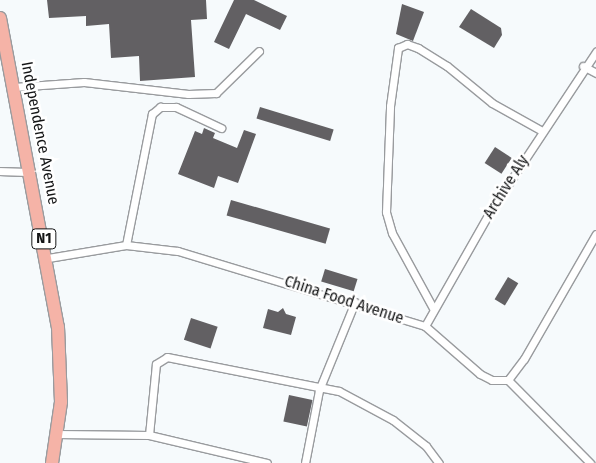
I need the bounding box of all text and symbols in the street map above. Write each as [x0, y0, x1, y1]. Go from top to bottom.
street label: Independence Avenue [17, 60, 63, 206]
street label: Archive Aly [479, 152, 533, 222]
road number: N1 [30, 226, 58, 252]
street label: China Food Avenue [282, 272, 406, 328]

